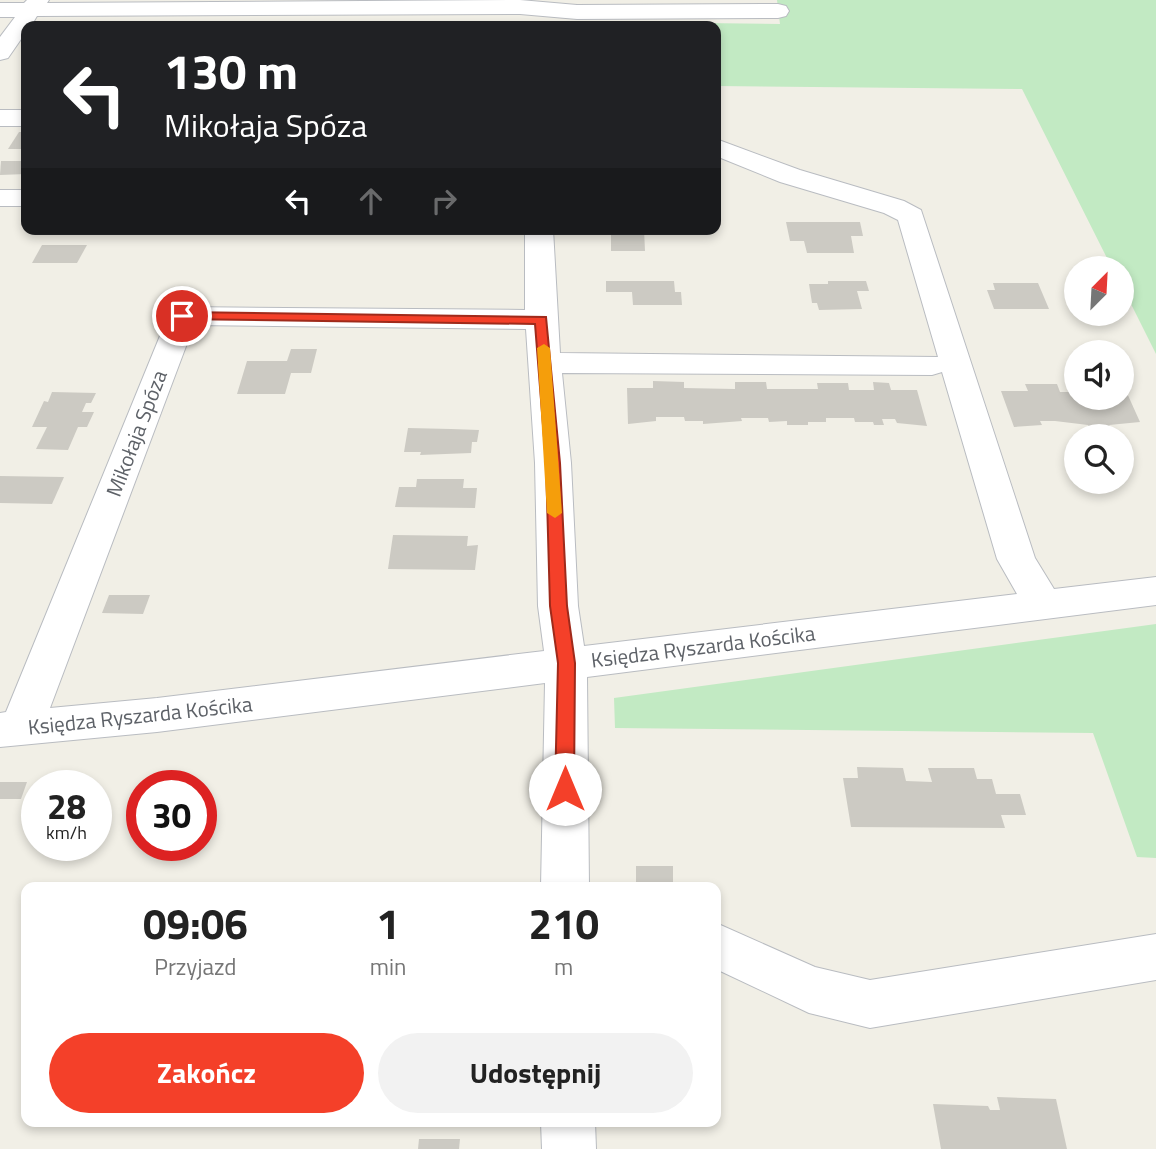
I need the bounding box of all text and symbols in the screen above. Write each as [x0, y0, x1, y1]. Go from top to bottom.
text: 130 m [164, 33, 298, 108]
icon: left [49, 49, 140, 140]
text: Mikołaja Spóza [164, 101, 367, 149]
icon: left [279, 182, 317, 220]
icon: ahead [352, 182, 390, 220]
icon: right [425, 182, 463, 220]
north arrow [1064, 256, 1134, 326]
map controls [1064, 256, 1134, 494]
pin [152, 286, 212, 346]
icon: arrive [163, 297, 201, 335]
button: sound [1064, 340, 1134, 410]
street label: Mikołaja Spóza [97, 365, 175, 501]
button: search [1064, 424, 1134, 494]
street label: Księdza Ryszarda Kościka [589, 616, 817, 676]
street label: Księdza Ryszarda Kościka [26, 687, 254, 743]
position arrow [528, 752, 602, 826]
speed limit sign: 30 [126, 770, 217, 861]
text: 28 [47, 779, 86, 833]
text: km/h [46, 819, 87, 846]
text: 09:06 [143, 891, 248, 955]
text: 1 [376, 891, 400, 955]
text: 210 [528, 891, 599, 955]
text: Przyjazd [154, 949, 237, 984]
text: min [370, 949, 406, 984]
text: m [554, 949, 573, 984]
button: Zakończ [49, 1033, 364, 1113]
button: Udostępnij [378, 1033, 693, 1113]

